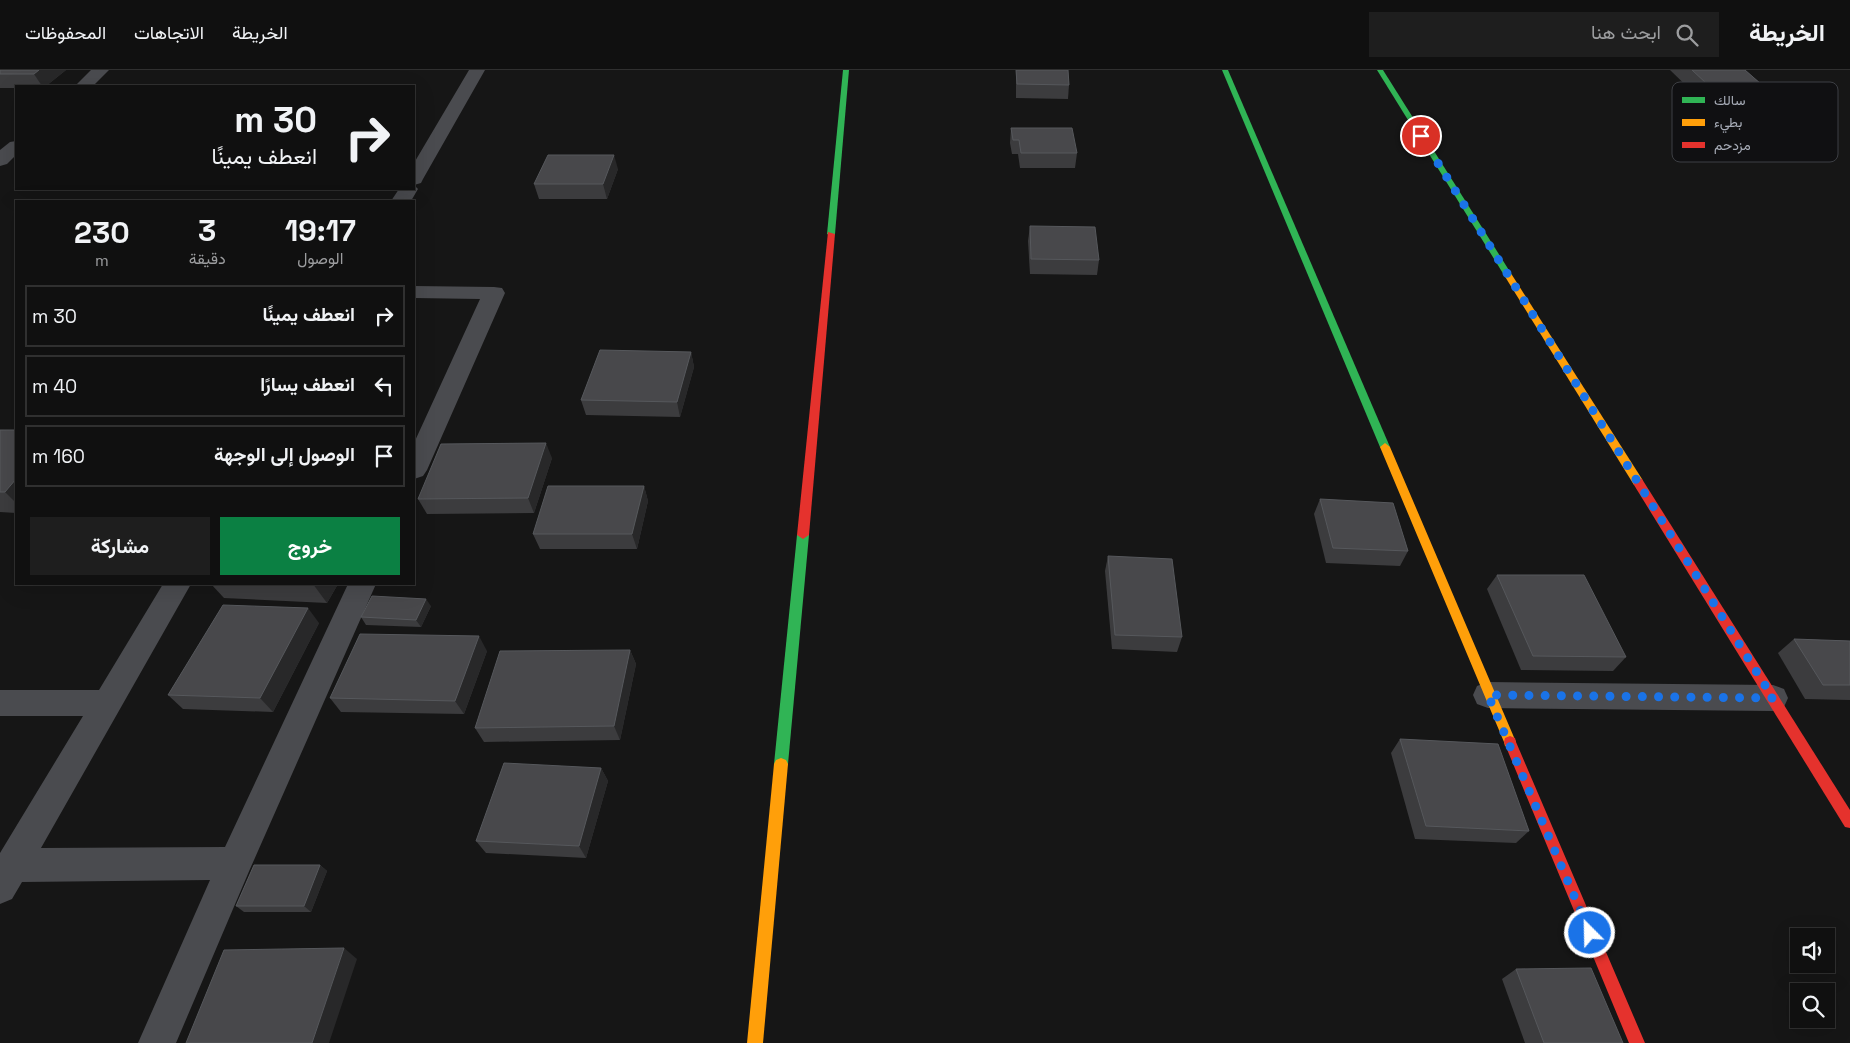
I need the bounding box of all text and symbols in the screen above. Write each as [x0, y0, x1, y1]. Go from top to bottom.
search box [1369, 12, 1719, 57]
text: الخريطة [1749, 17, 1825, 48]
text: ابحث هنا [1591, 20, 1661, 45]
text: المحفوظات [25, 21, 106, 44]
text: الاتجاهات [134, 21, 204, 44]
text: الخريطة [232, 21, 288, 44]
icon: search [1673, 21, 1701, 49]
legend [1672, 82, 1838, 162]
text: سالك [1714, 91, 1745, 109]
text: 30 m [234, 98, 317, 142]
icon: right [335, 105, 400, 170]
text: بطيء [1714, 113, 1742, 134]
pin [1400, 115, 1442, 157]
icon: arrive [1407, 122, 1435, 150]
text: مزدحم [1714, 136, 1751, 154]
text: انعطف يمينًا [211, 142, 317, 170]
text: 3 [198, 211, 216, 250]
text: 19:17 [285, 211, 356, 250]
text: 230 [74, 213, 130, 252]
text: دقيقة [189, 248, 226, 269]
text: الوصول [297, 248, 343, 269]
text: m [95, 250, 109, 271]
text: انعطف يمينًا [263, 302, 355, 327]
icon: right [370, 302, 398, 330]
text: 30 m [32, 304, 77, 329]
text: انعطف يسارًا [260, 372, 355, 397]
icon: left [370, 372, 398, 400]
text: 40 m [32, 374, 77, 399]
text: الوصول إلى الوجهة [214, 442, 355, 467]
icon: arrive [370, 442, 398, 470]
text: 160 m [32, 444, 85, 469]
button: مشاركة [30, 517, 210, 575]
button: خروج [220, 517, 400, 575]
position arrow [1563, 906, 1615, 958]
map controls [1790, 928, 1835, 1028]
button: sound [1790, 928, 1835, 973]
button: search [1790, 983, 1835, 1028]

